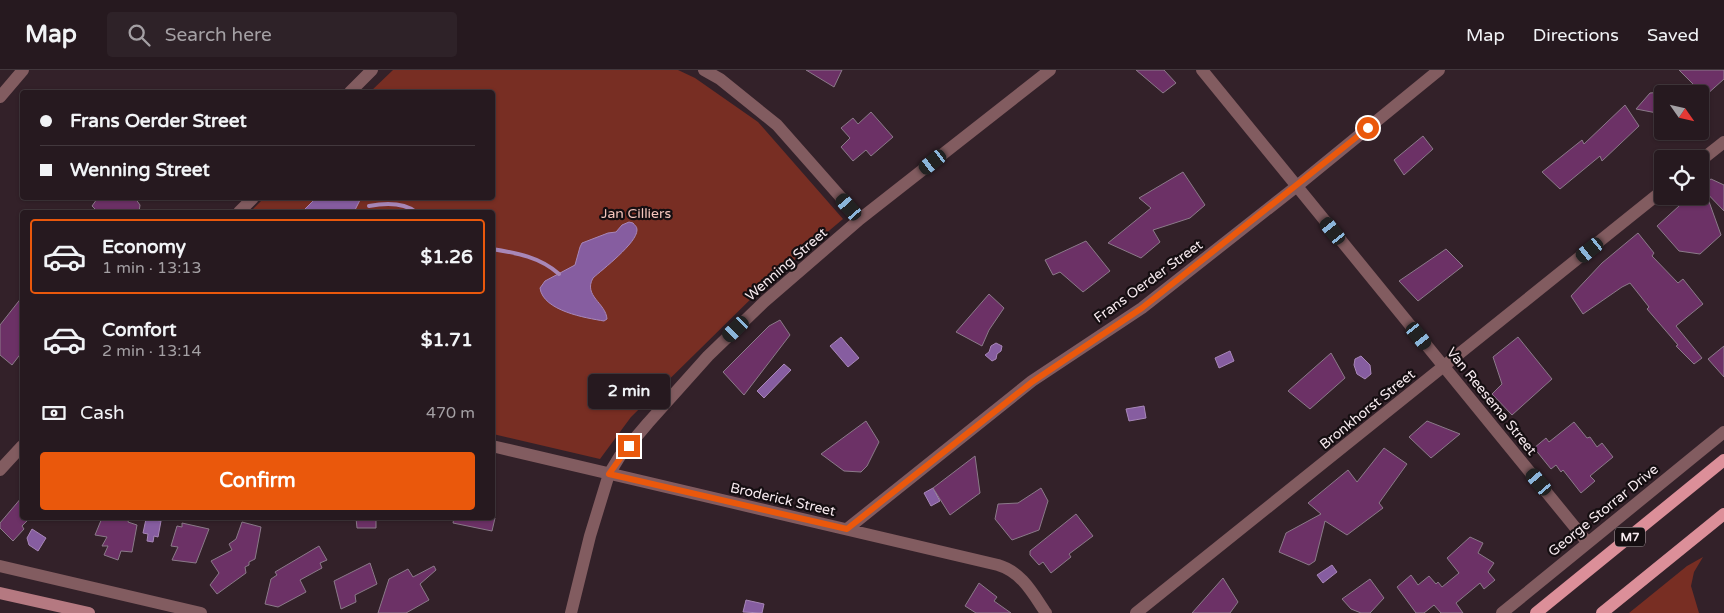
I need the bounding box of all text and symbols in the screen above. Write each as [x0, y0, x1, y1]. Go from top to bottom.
search box [107, 12, 457, 57]
text: Map [25, 20, 77, 49]
icon: search [125, 21, 153, 49]
text: Search here [165, 24, 272, 46]
text: Map [1466, 24, 1505, 46]
text: Directions [1533, 24, 1619, 46]
text: Saved [1647, 24, 1699, 46]
north arrow [1654, 85, 1709, 140]
map controls [1654, 85, 1709, 205]
text: Frans Oerder Street [70, 110, 247, 132]
route start [1357, 117, 1379, 139]
car [916, 147, 949, 177]
button: locate [1654, 150, 1709, 205]
text: Wenning Street [70, 159, 210, 181]
car [833, 191, 864, 223]
park label: Jan Cilliers [601, 205, 671, 222]
car [1317, 215, 1348, 247]
street label: Wenning Street [742, 224, 831, 305]
icon: car [42, 234, 87, 279]
car [1573, 235, 1606, 265]
text: Economy [102, 236, 186, 258]
street label: Frans Oerder Street [1091, 236, 1206, 327]
text: $1.26 [421, 246, 473, 268]
text: 1 min · 13:13 [102, 258, 201, 278]
car [719, 313, 752, 345]
icon: car [42, 317, 87, 362]
text: Comfort [102, 319, 176, 341]
car [1403, 320, 1434, 352]
text: $1.71 [421, 329, 473, 351]
text: 2 min · 13:14 [102, 341, 201, 361]
street label: Van Reesema Street [1443, 344, 1541, 459]
street label: Bronkhorst Street [1316, 365, 1419, 453]
callout: 2 min [588, 374, 670, 408]
text: 2 min [608, 381, 650, 401]
icon: cash [40, 399, 68, 427]
text: Cash [80, 402, 125, 424]
text: 470 m [426, 403, 475, 423]
route end [618, 435, 640, 457]
button: Confirm [40, 452, 475, 510]
street label: George Storrar Drive [1545, 461, 1662, 560]
car [1523, 466, 1554, 498]
street label: Broderick Street [729, 479, 838, 520]
road number: M7 [1615, 528, 1645, 547]

